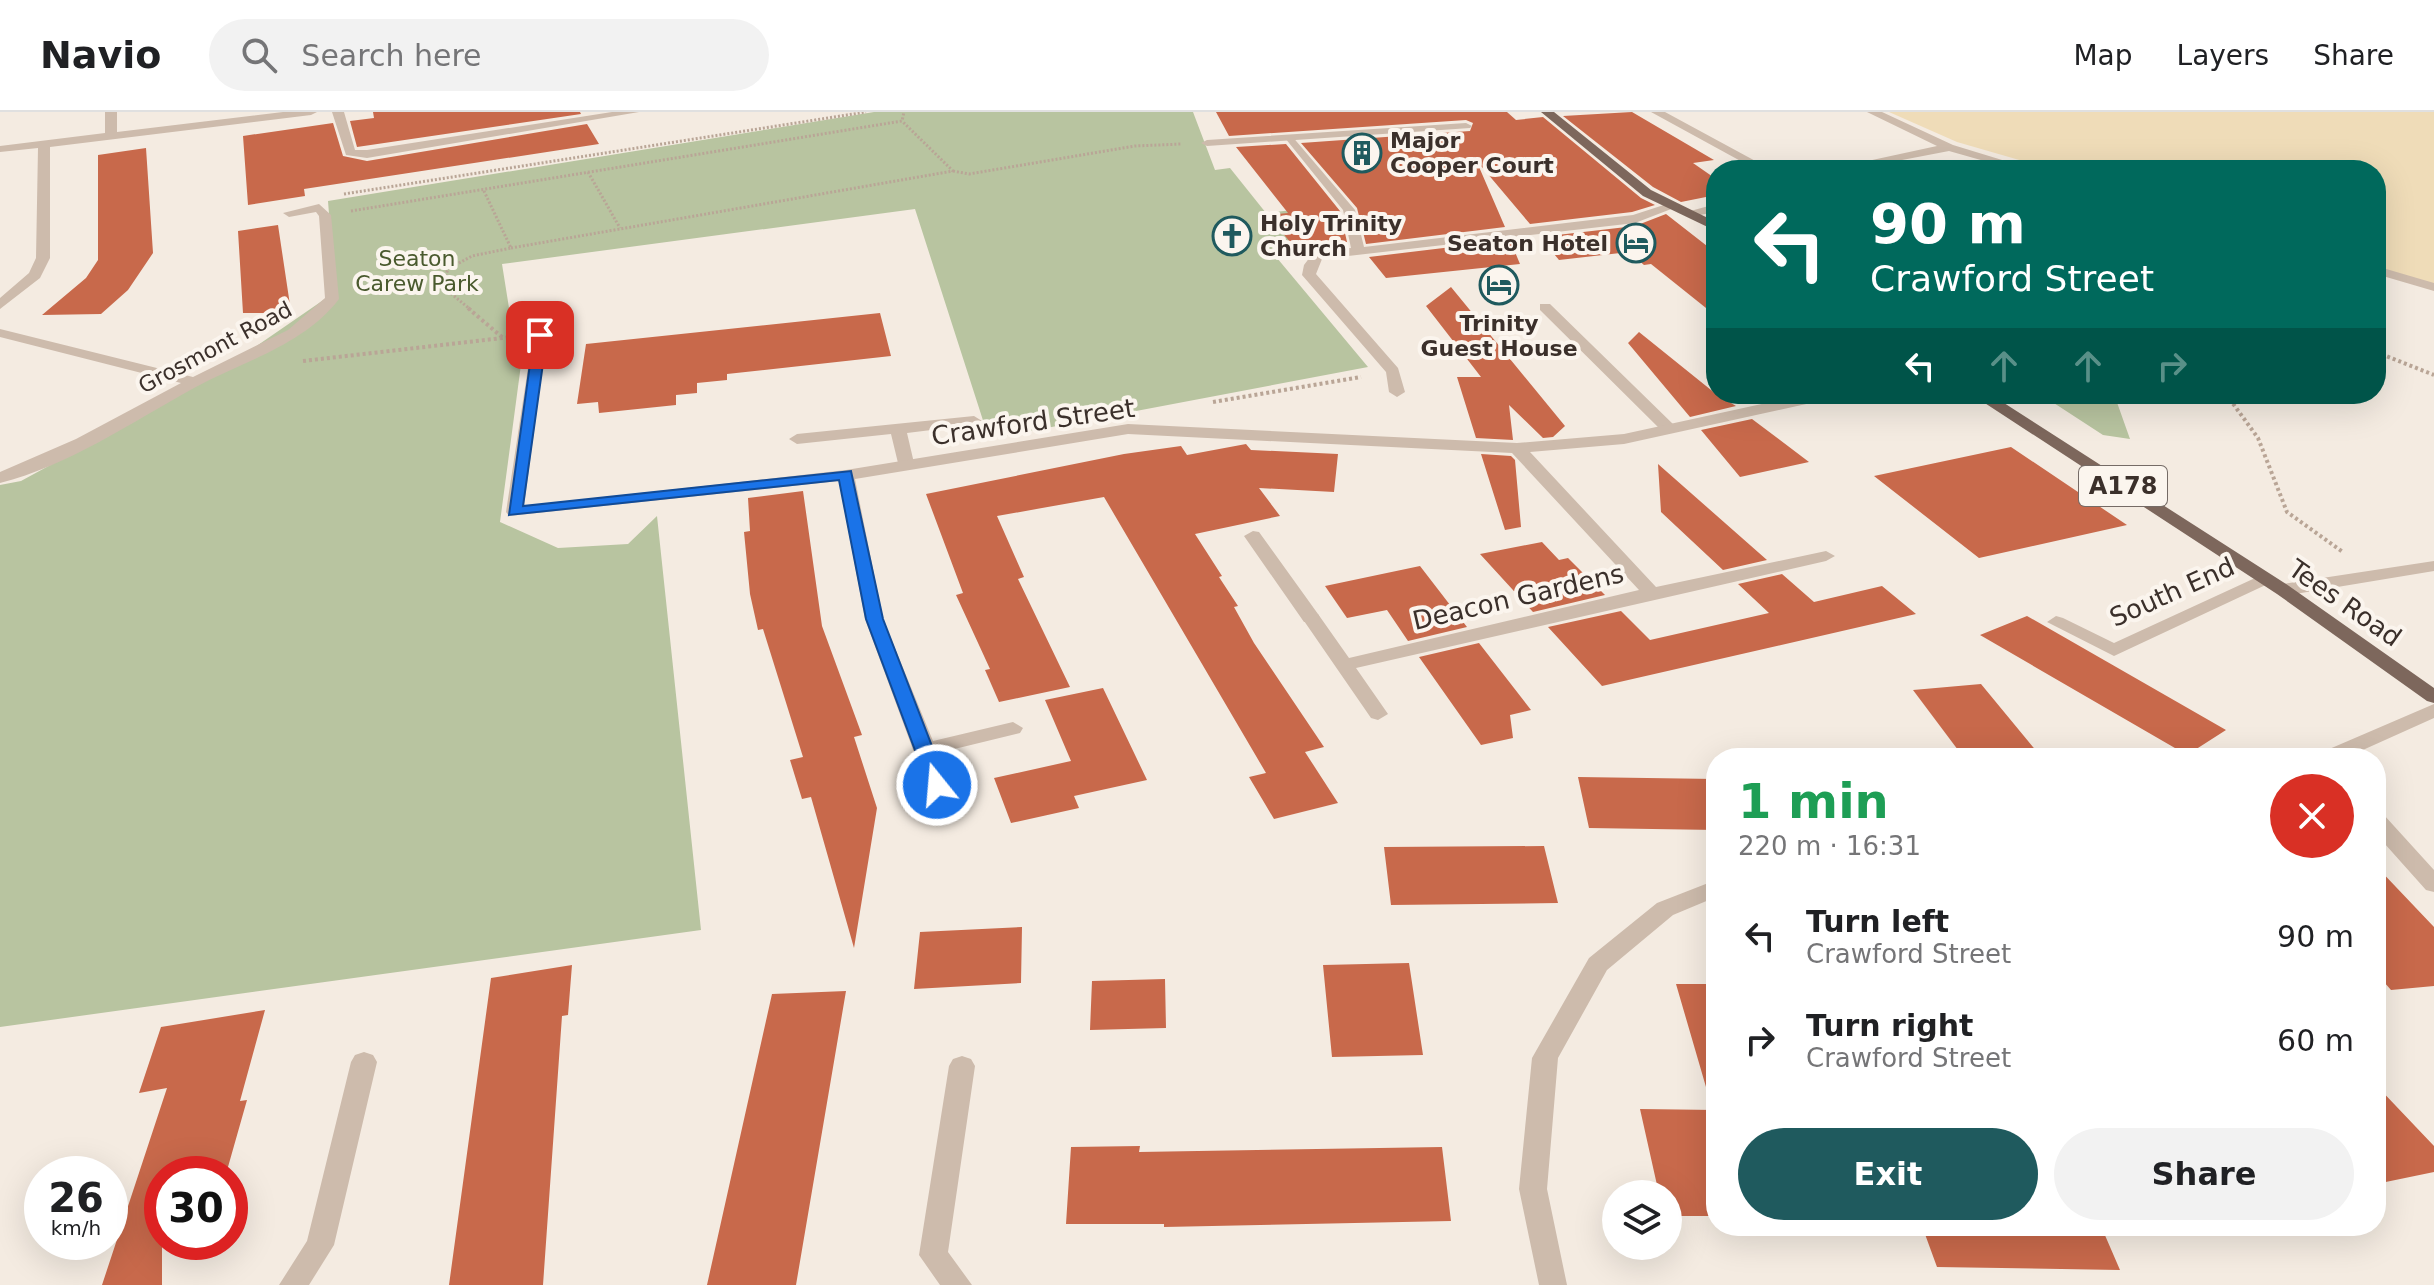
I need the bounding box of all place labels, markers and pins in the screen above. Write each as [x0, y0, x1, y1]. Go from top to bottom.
place label: Major Cooper Court [1390, 128, 1554, 178]
building icon: Major Cooper Court [1341, 132, 1383, 174]
place label: Holy Trinity Church [1260, 211, 1402, 261]
church icon: Holy Trinity Church [1211, 215, 1253, 257]
hotel icon: Seaton Hotel [1615, 222, 1657, 264]
place label: Seaton Hotel [1447, 231, 1608, 256]
hotel icon: Trinity Guest House [1478, 264, 1520, 306]
pin [506, 301, 574, 369]
place label: Trinity Guest House [1420, 311, 1578, 361]

